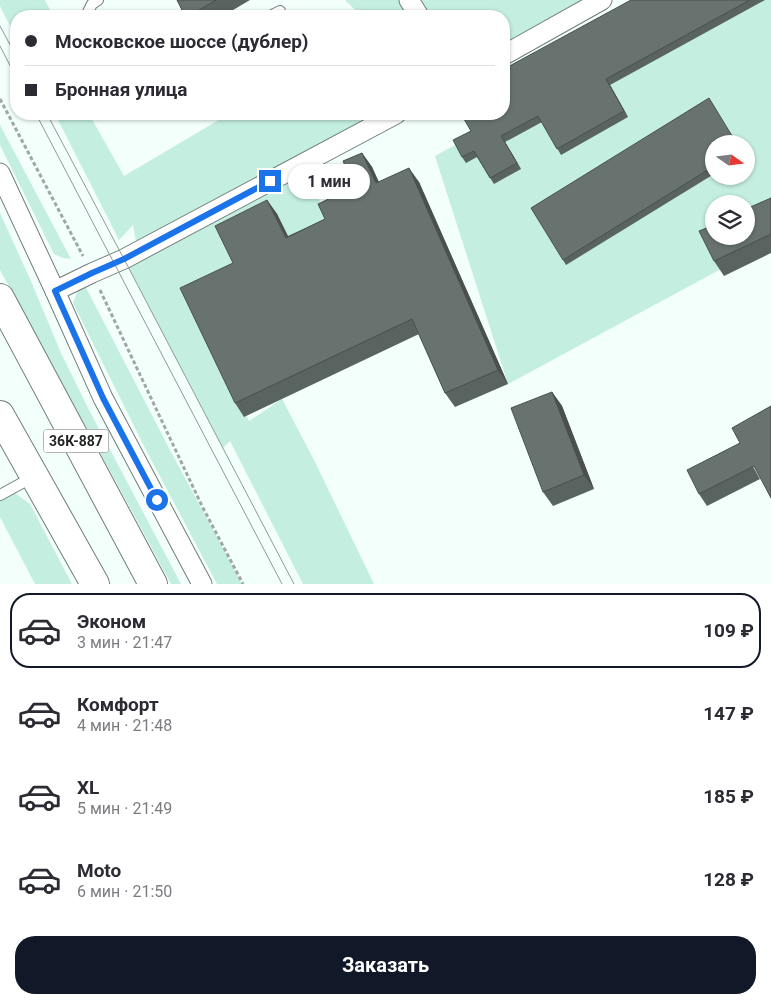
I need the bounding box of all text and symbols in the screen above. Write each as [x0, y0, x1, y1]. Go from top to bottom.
text: Московское шоссе (дублер) [55, 30, 309, 53]
text: Бронная улица [55, 78, 188, 101]
north arrow [705, 135, 755, 185]
map controls [705, 135, 755, 245]
callout: 1 мин [288, 164, 370, 198]
route end [259, 170, 281, 192]
text: 1 мин [307, 172, 351, 191]
button: layers [705, 195, 755, 245]
road number: 36К-887 [44, 430, 108, 452]
route start [146, 489, 168, 511]
icon: car [17, 608, 62, 653]
text: Эконом [77, 610, 146, 633]
text: 109 ₽ [703, 619, 754, 642]
text: 3 мин · 21:47 [77, 633, 172, 652]
icon: car [17, 691, 62, 736]
text: Комфорт [77, 693, 159, 716]
text: 147 ₽ [703, 702, 754, 725]
text: 4 мин · 21:48 [77, 716, 172, 735]
icon: car [17, 774, 62, 819]
text: XL [77, 776, 99, 799]
text: 185 ₽ [703, 785, 754, 808]
text: 5 мин · 21:49 [77, 799, 172, 818]
icon: car [17, 857, 62, 902]
text: Moto [77, 859, 121, 882]
text: 128 ₽ [703, 868, 754, 891]
text: 6 мин · 21:50 [77, 882, 172, 901]
button: Заказать [15, 936, 756, 994]

